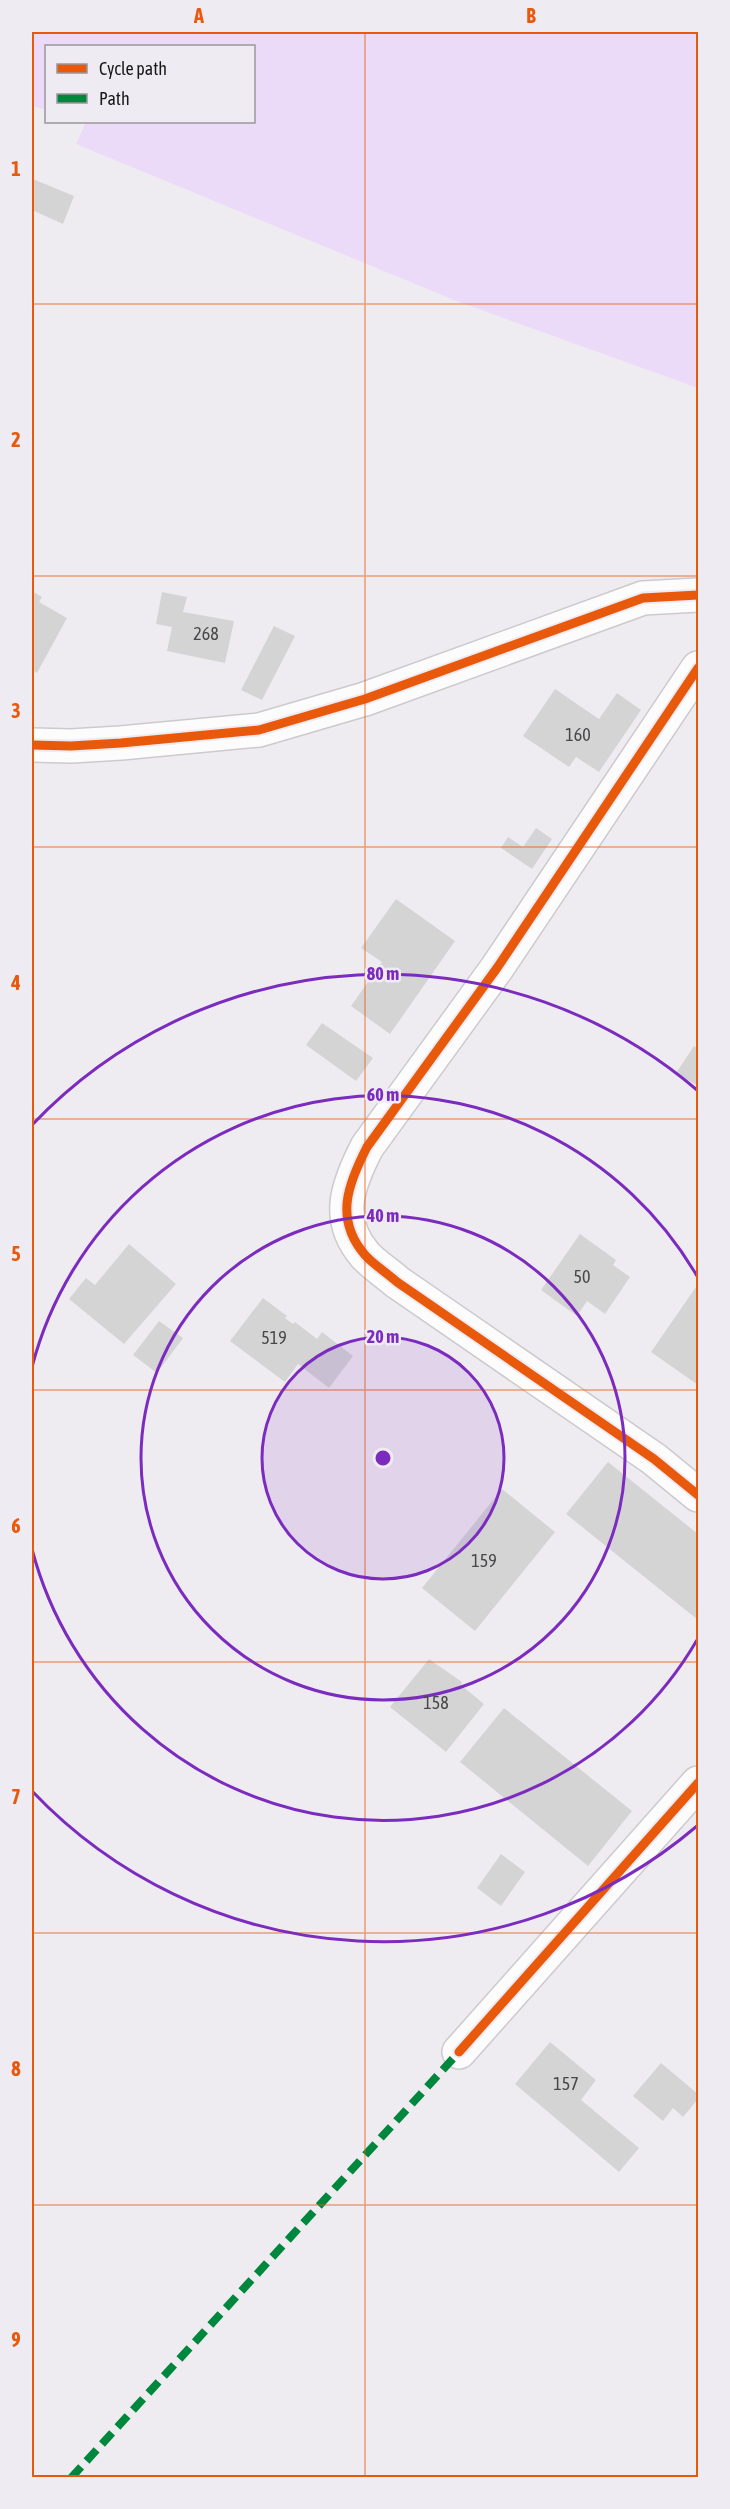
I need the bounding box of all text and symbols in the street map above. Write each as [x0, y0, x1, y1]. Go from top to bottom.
text: A [193, 4, 204, 27]
text: B [526, 4, 536, 27]
legend [45, 45, 255, 123]
text: Cycle path [99, 58, 167, 79]
text: Path [99, 88, 130, 109]
text: 1 [11, 157, 21, 180]
text: 2 [11, 428, 21, 451]
house number: 268 [193, 623, 219, 644]
text: 3 [11, 699, 21, 722]
house number: 160 [565, 724, 591, 745]
text: 80 m [367, 963, 399, 984]
text: 4 [10, 971, 21, 994]
text: 60 m [367, 1084, 399, 1105]
text: 40 m [366, 1205, 399, 1226]
text: 5 [11, 1242, 21, 1265]
house number: 50 [574, 1266, 590, 1287]
text: 20 m [367, 1326, 399, 1347]
house number: 519 [261, 1327, 287, 1348]
centre of rings [373, 1448, 393, 1468]
text: 6 [11, 1514, 21, 1537]
house number: 159 [471, 1550, 497, 1571]
house number: 158 [423, 1692, 449, 1713]
text: 7 [11, 1785, 21, 1808]
text: 8 [11, 2057, 21, 2080]
house number: 157 [553, 2073, 579, 2094]
text: 9 [11, 2328, 21, 2351]

